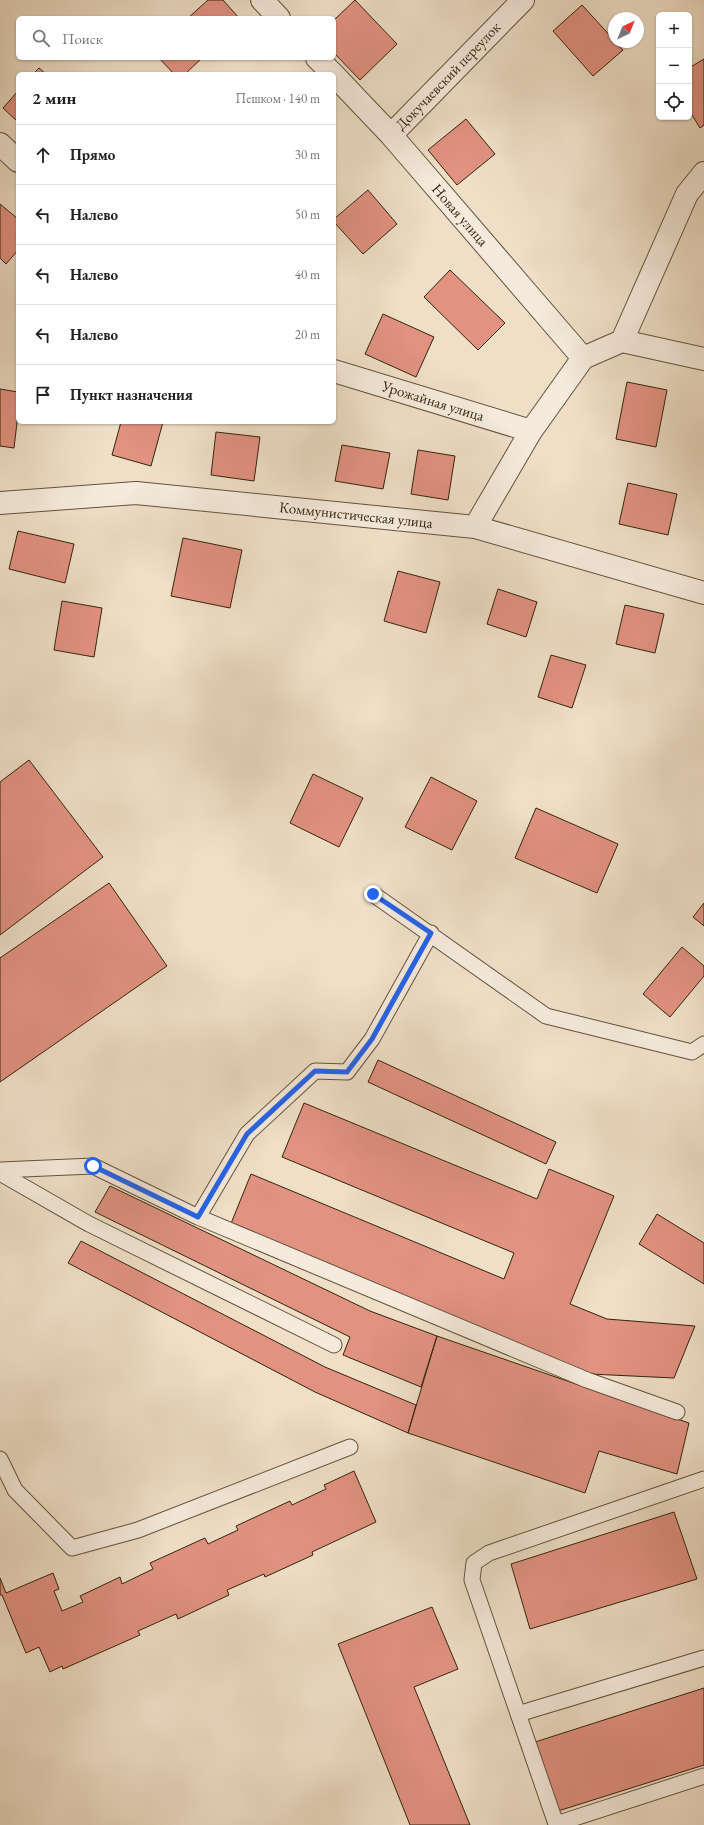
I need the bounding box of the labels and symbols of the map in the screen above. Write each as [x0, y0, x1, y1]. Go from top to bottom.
north arrow [608, 12, 644, 48]
street label: Докучаевский переулок [391, 17, 504, 134]
street label: Новая улица [428, 180, 493, 250]
street label: Урожайная улица [379, 376, 487, 425]
street label: Коммунистическая улица [278, 497, 434, 532]
route end [364, 885, 382, 903]
route start [84, 1157, 102, 1175]

